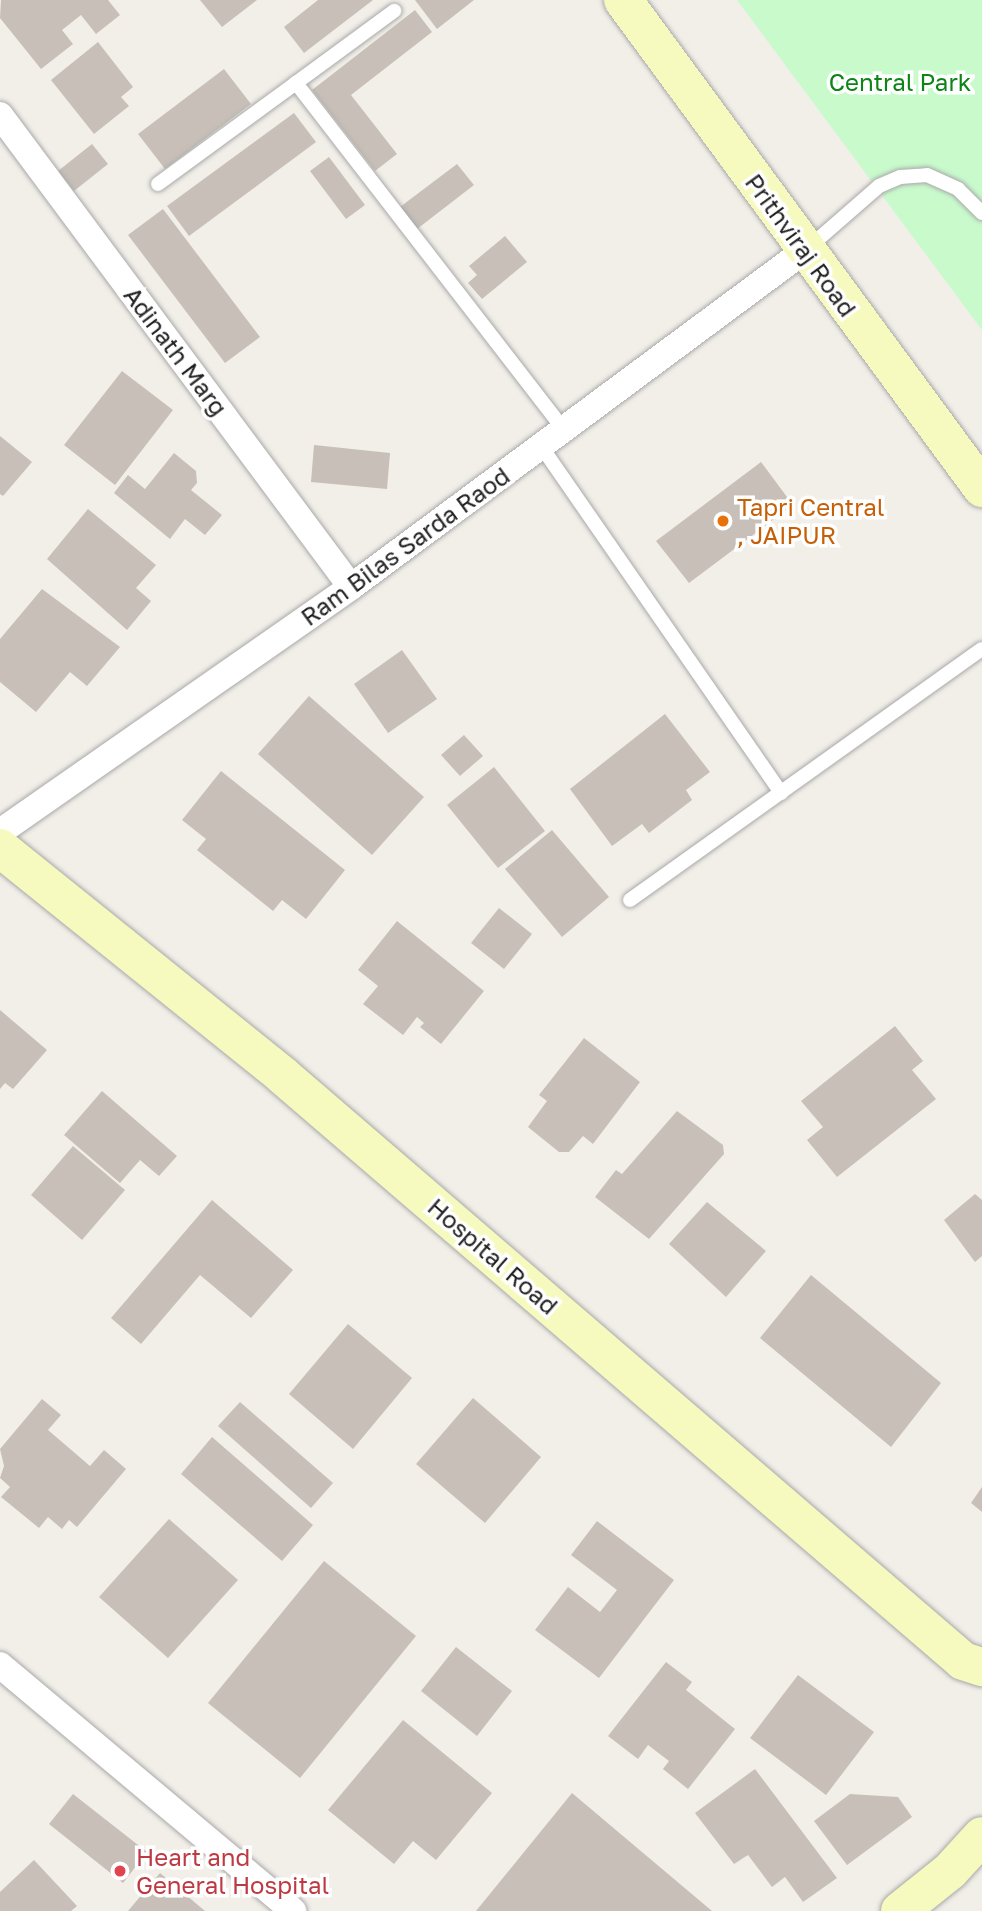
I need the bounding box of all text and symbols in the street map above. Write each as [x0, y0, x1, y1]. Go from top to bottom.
park label: Central Park [829, 68, 971, 96]
street label: Prithviraj Road [740, 168, 862, 322]
street label: Adinath Marg [118, 281, 234, 421]
street label: Ram Bilas Sarda Raod [295, 461, 515, 631]
place label: Tapri Central , JAIPUR [737, 493, 885, 549]
marker: Tapri Central , JAIPUR [715, 513, 731, 529]
street label: Hospital Road [422, 1192, 564, 1320]
place label: Heart and General Hospital [136, 1843, 329, 1899]
marker: Heart and General Hospital [110, 1861, 130, 1881]

